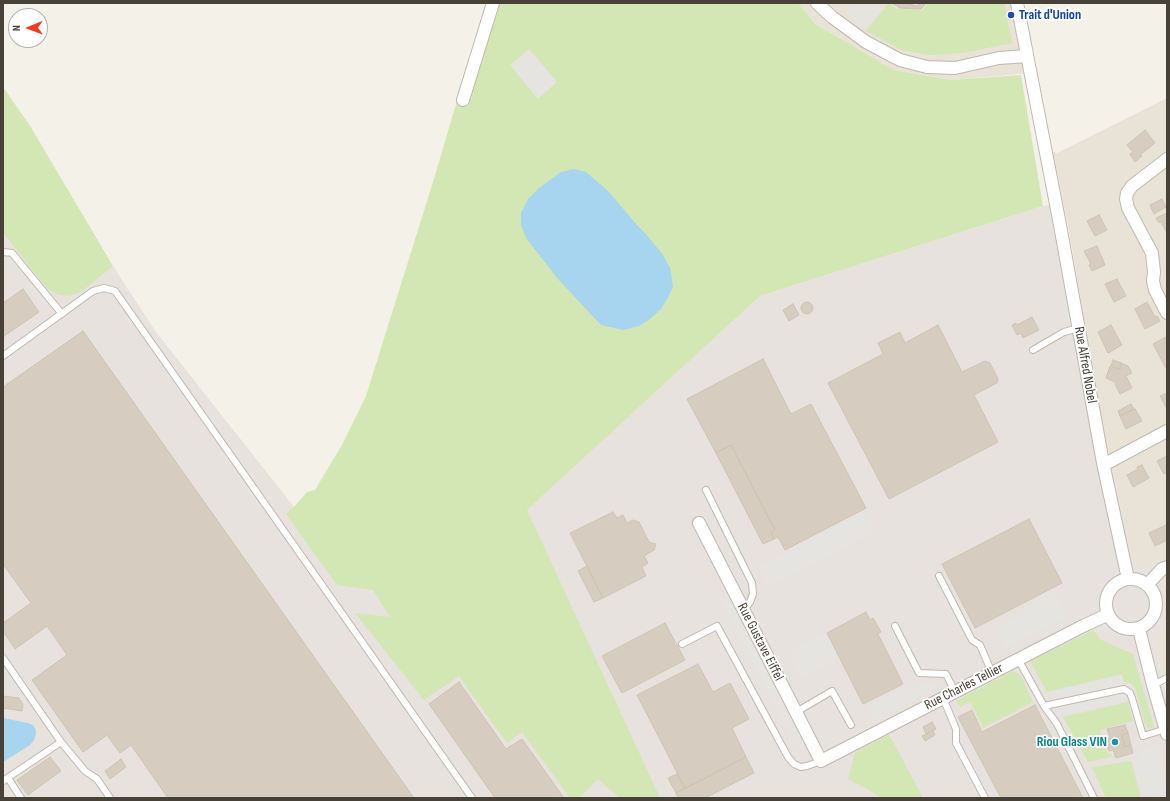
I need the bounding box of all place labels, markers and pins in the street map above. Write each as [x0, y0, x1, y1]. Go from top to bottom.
place label: Trait d'Union [1019, 7, 1081, 23]
marker: Trait d'Union [1006, 10, 1016, 20]
place label: Riou Glass VIN [1037, 734, 1107, 750]
marker: Riou Glass VIN [1110, 737, 1120, 747]

